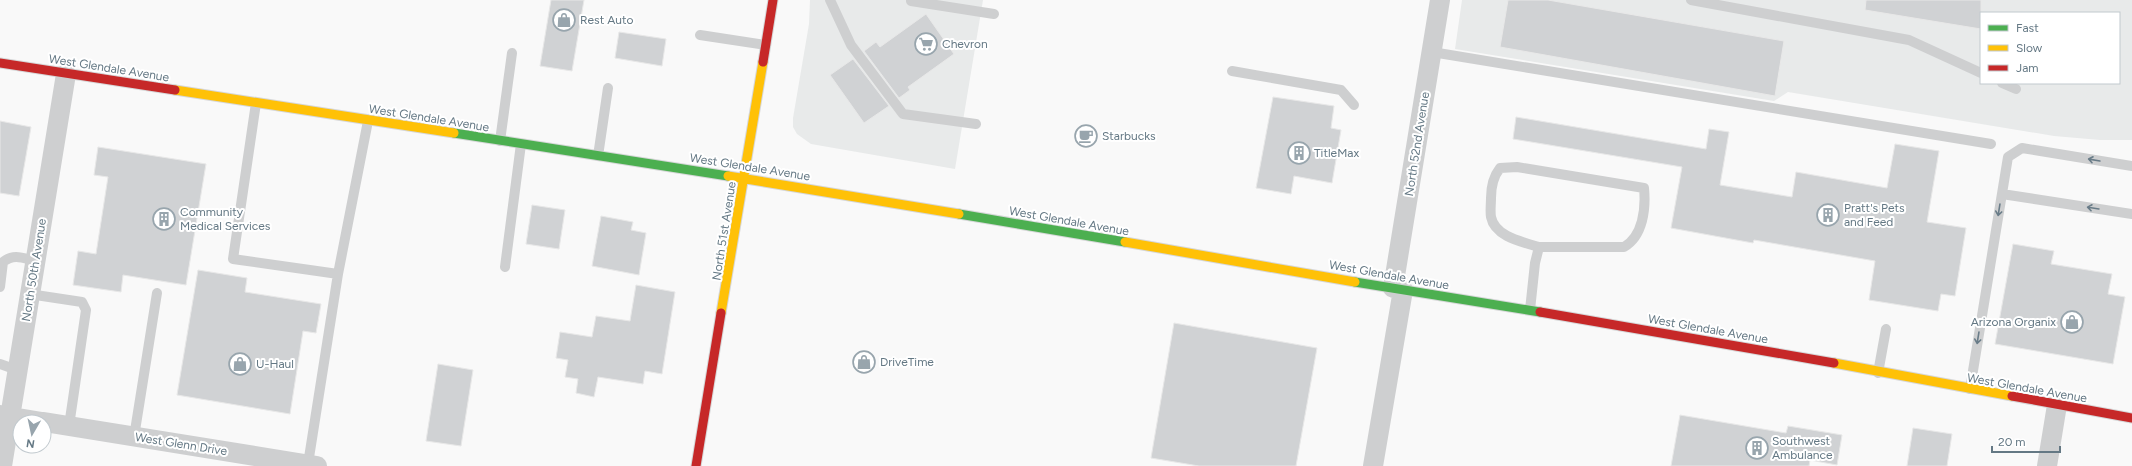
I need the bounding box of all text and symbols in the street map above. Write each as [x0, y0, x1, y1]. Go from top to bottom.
shop icon: Rest Auto [551, 7, 577, 33]
legend [1980, 12, 2120, 84]
place label: Rest Auto [580, 13, 633, 27]
text: Fast [2016, 21, 2039, 35]
supermarket icon: Chevron [913, 31, 939, 57]
place label: Chevron [942, 37, 988, 51]
text: Slow [2016, 41, 2043, 55]
street label: West Glendale Avenue [48, 52, 171, 84]
text: Jam [2016, 61, 2039, 75]
street label: North 52nd Avenue [1402, 90, 1432, 197]
street label: West Glendale Avenue [368, 102, 491, 134]
cafe icon: Starbucks [1073, 123, 1099, 149]
place label: Starbucks [1102, 129, 1156, 143]
building icon: TitleMax [1286, 140, 1312, 166]
place label: TitleMax [1314, 146, 1359, 160]
street label: West Glendale Avenue [689, 151, 812, 183]
one-way arrow [2087, 156, 2100, 164]
street label: North 51st Avenue [709, 180, 739, 281]
place label: Pratt's Pets and Feed [1844, 201, 1905, 229]
building icon: Pratt's Pets and Feed [1815, 202, 1841, 228]
one-way arrow [1995, 203, 2003, 216]
street label: West Glendale Avenue [1008, 204, 1131, 239]
one-way arrow [2087, 204, 2100, 212]
place label: Community Medical Services [180, 205, 271, 233]
building icon: Community Medical Services [151, 206, 177, 232]
street label: North 50th Avenue [19, 217, 49, 322]
street label: West Glendale Avenue [1328, 258, 1451, 293]
shop icon: Arizona Organix [2059, 309, 2085, 335]
street label: West Glendale Avenue [1647, 312, 1770, 347]
place label: Arizona Organix [1971, 315, 2056, 329]
one-way arrow [1974, 331, 1982, 344]
shop icon: DriveTime [851, 349, 877, 375]
shop icon: U-Haul [227, 351, 253, 377]
place label: DriveTime [880, 355, 934, 369]
place label: U-Haul [256, 357, 294, 371]
street label: West Glendale Avenue [1966, 371, 2089, 406]
north arrow [12, 414, 52, 454]
scale bar [1992, 428, 2060, 454]
street label: West Glenn Drive [134, 430, 229, 458]
place label: Southwest Ambulance [1772, 434, 1833, 462]
building icon: Southwest Ambulance [1744, 435, 1770, 461]
text: 20 m [1998, 435, 2026, 449]
text: N [25, 436, 36, 450]

